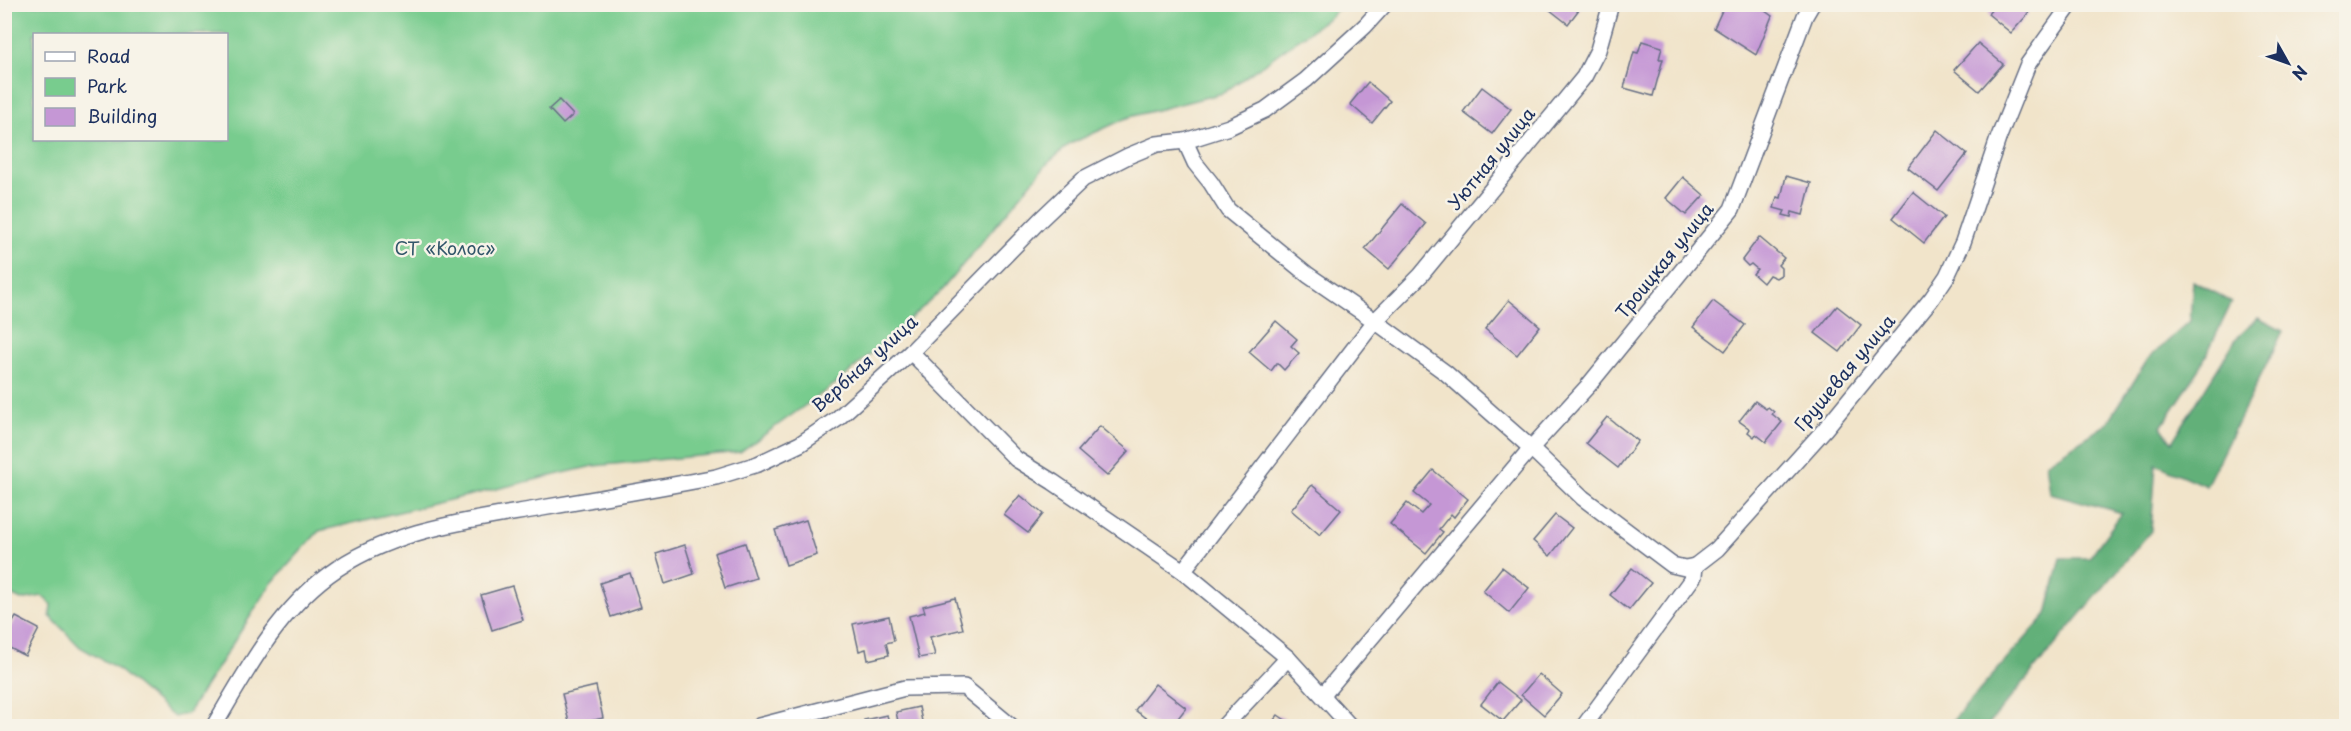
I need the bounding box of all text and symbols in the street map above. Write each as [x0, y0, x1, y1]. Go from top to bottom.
legend [33, 33, 228, 141]
north arrow [2258, 33, 2318, 93]
text: Road [87, 42, 131, 69]
text: N [2287, 61, 2314, 86]
text: Park [87, 72, 127, 99]
street label: Уютная улица [1441, 100, 1541, 215]
text: Building [87, 102, 157, 129]
street label: Троицкая улица [1608, 195, 1720, 324]
park label: СТ «Колос» [395, 234, 495, 261]
street label: Вербная улица [805, 307, 924, 418]
street label: Грушевая улица [1787, 307, 1901, 436]

